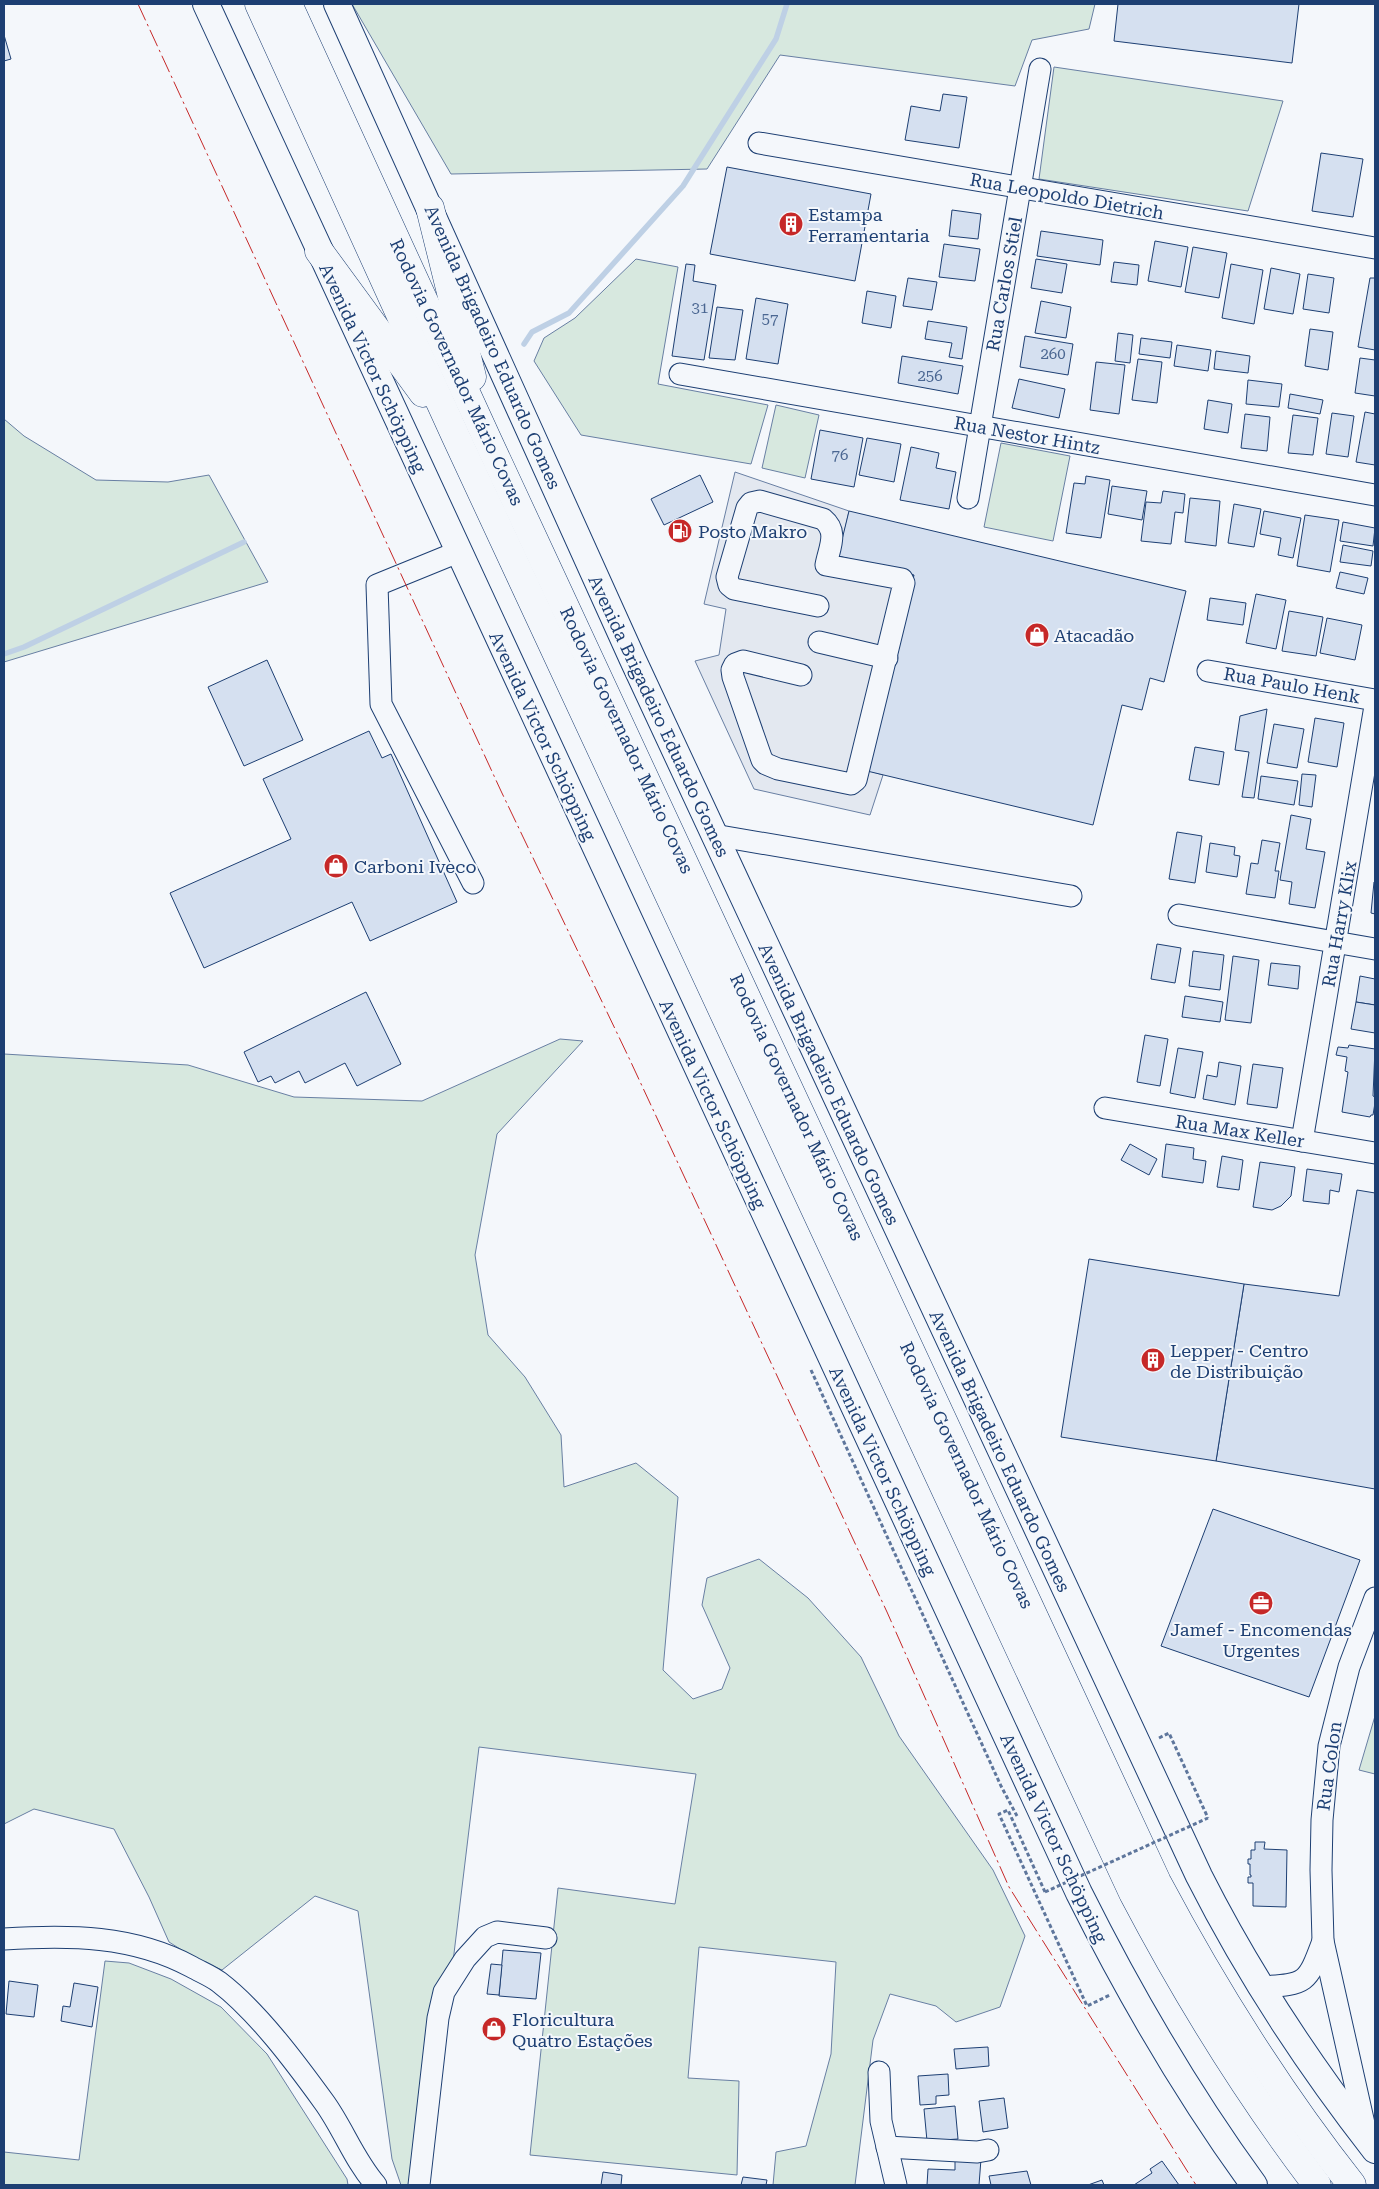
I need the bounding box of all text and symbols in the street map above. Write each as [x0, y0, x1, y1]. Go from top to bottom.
street label: Rua Leopoldo Dietrich [968, 169, 1166, 223]
street label: Avenida Brigadeiro Eduardo Gomes [421, 202, 565, 492]
place label: Estampa Ferramentaria [808, 204, 930, 246]
building icon: Estampa Ferramentaria [778, 211, 804, 237]
street label: Rua Carlos Stiel [982, 215, 1026, 353]
street label: Rodovia Governador Mário Covas [386, 235, 528, 509]
street label: Avenida Victor Schöpping [315, 260, 431, 477]
house number: 31 [692, 299, 708, 317]
house number: 57 [762, 310, 778, 328]
house number: 260 [1040, 345, 1066, 363]
house number: 256 [917, 367, 943, 385]
street label: Rua Nestor Hintz [953, 412, 1102, 458]
house number: 76 [832, 446, 848, 464]
fuel station icon: Posto Makro [667, 518, 693, 544]
place label: Posto Makro [698, 521, 807, 542]
street label: Avenida Brigadeiro Eduardo Gomes [584, 572, 734, 860]
street label: Rodovia Governador Mário Covas [556, 603, 698, 877]
shop icon: Atacadão [1024, 622, 1050, 648]
place label: Atacadão [1054, 625, 1134, 646]
street label: Avenida Victor Schöpping [485, 628, 601, 845]
street label: Rua Paulo Henk [1222, 663, 1362, 707]
shop icon: Carboni Iveco [323, 853, 349, 879]
place label: Carboni Iveco [354, 856, 476, 877]
street label: Rua Harry Klix [1318, 859, 1361, 989]
street label: Avenida Brigadeiro Eduardo Gomes [754, 940, 904, 1228]
street label: Rodovia Governador Mário Covas [726, 970, 868, 1244]
street label: Avenida Victor Schöpping [655, 996, 771, 1213]
street label: Rua Max Keller [1174, 1110, 1306, 1152]
street label: Avenida Brigadeiro Eduardo Gomes [925, 1307, 1075, 1595]
street label: Rodovia Governador Mário Covas [896, 1338, 1038, 1612]
place label: Lepper - Centro de Distribuição [1170, 1340, 1308, 1382]
building icon: Lepper - Centro de Distribuição [1140, 1347, 1166, 1373]
street label: Avenida Victor Schöpping [825, 1363, 941, 1580]
office icon: Jamef - Encomendas Urgentes [1248, 1590, 1274, 1616]
place label: Jamef - Encomendas Urgentes [1170, 1619, 1352, 1661]
street label: Rua Colon [1312, 1720, 1346, 1812]
street label: Avenida Victor Schöpping [996, 1730, 1112, 1947]
place label: Floricultura Quatro Estações [512, 2009, 653, 2051]
shop icon: Floricultura Quatro Estações [481, 2016, 507, 2042]

